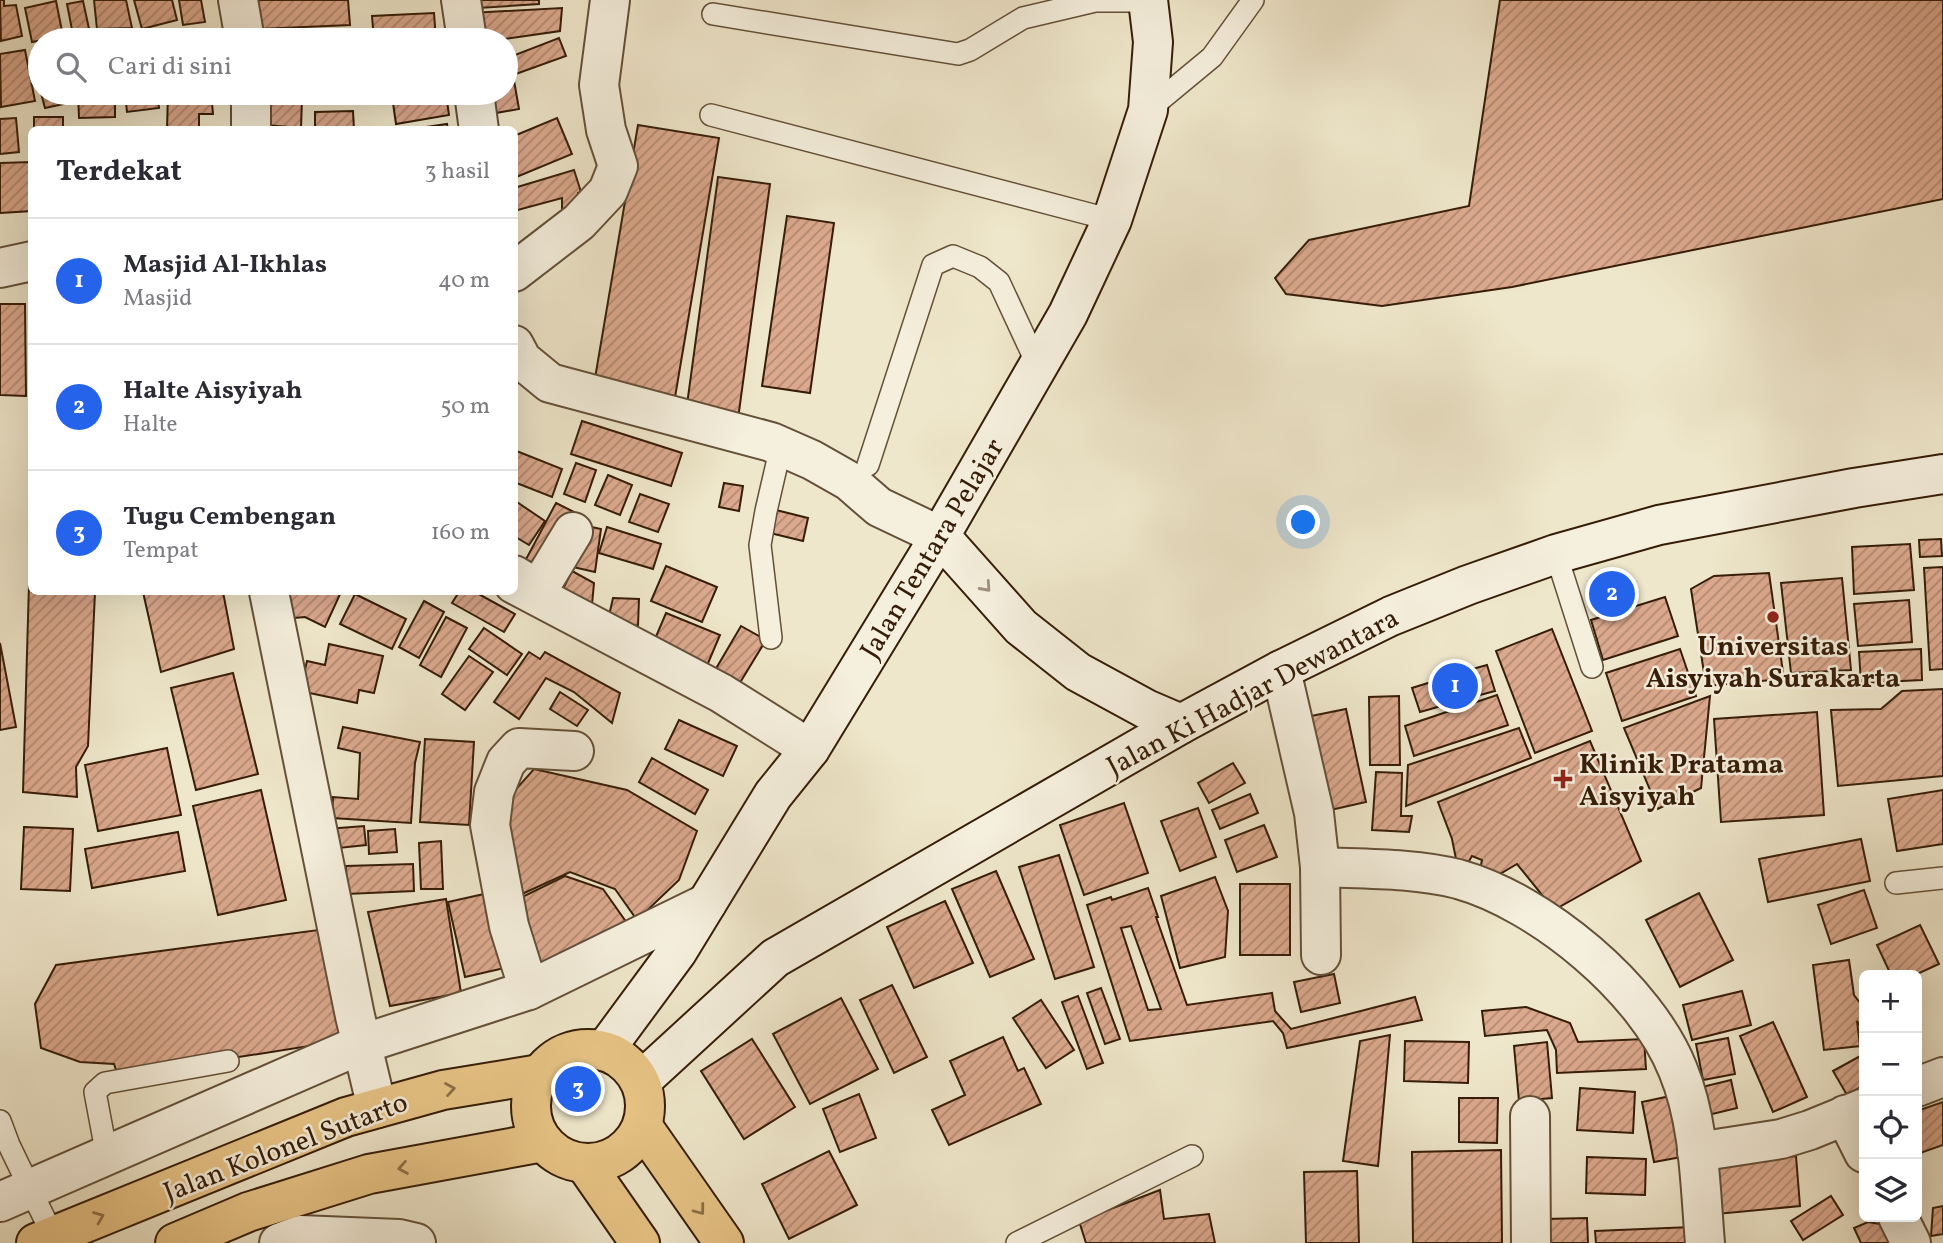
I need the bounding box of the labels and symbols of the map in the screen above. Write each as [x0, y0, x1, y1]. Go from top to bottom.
street label: Jalan Tentara Pelajar [852, 431, 1015, 667]
your location [1286, 505, 1320, 539]
pin: 2 [1589, 568, 1635, 620]
one-way arrow [977, 579, 990, 592]
street label: Jalan Ki Hadjar Dewantara [1100, 599, 1406, 787]
marker: Universitas Aisyiyah Surakarta [1765, 609, 1781, 625]
place label: Universitas Aisyiyah Surakarta [1646, 628, 1900, 699]
pin: 1 [1432, 660, 1478, 712]
place label: Klinik Pratama Aisyiyah [1579, 746, 1784, 817]
marker: Klinik Pratama Aisyiyah [1553, 769, 1573, 789]
pin: 3 [555, 1063, 601, 1115]
one-way arrow [444, 1082, 456, 1097]
street label: Jalan Kolonel Sutarto [158, 1084, 414, 1213]
one-way arrow [397, 1160, 409, 1175]
one-way arrow [692, 1202, 704, 1215]
one-way arrow [93, 1212, 105, 1226]

